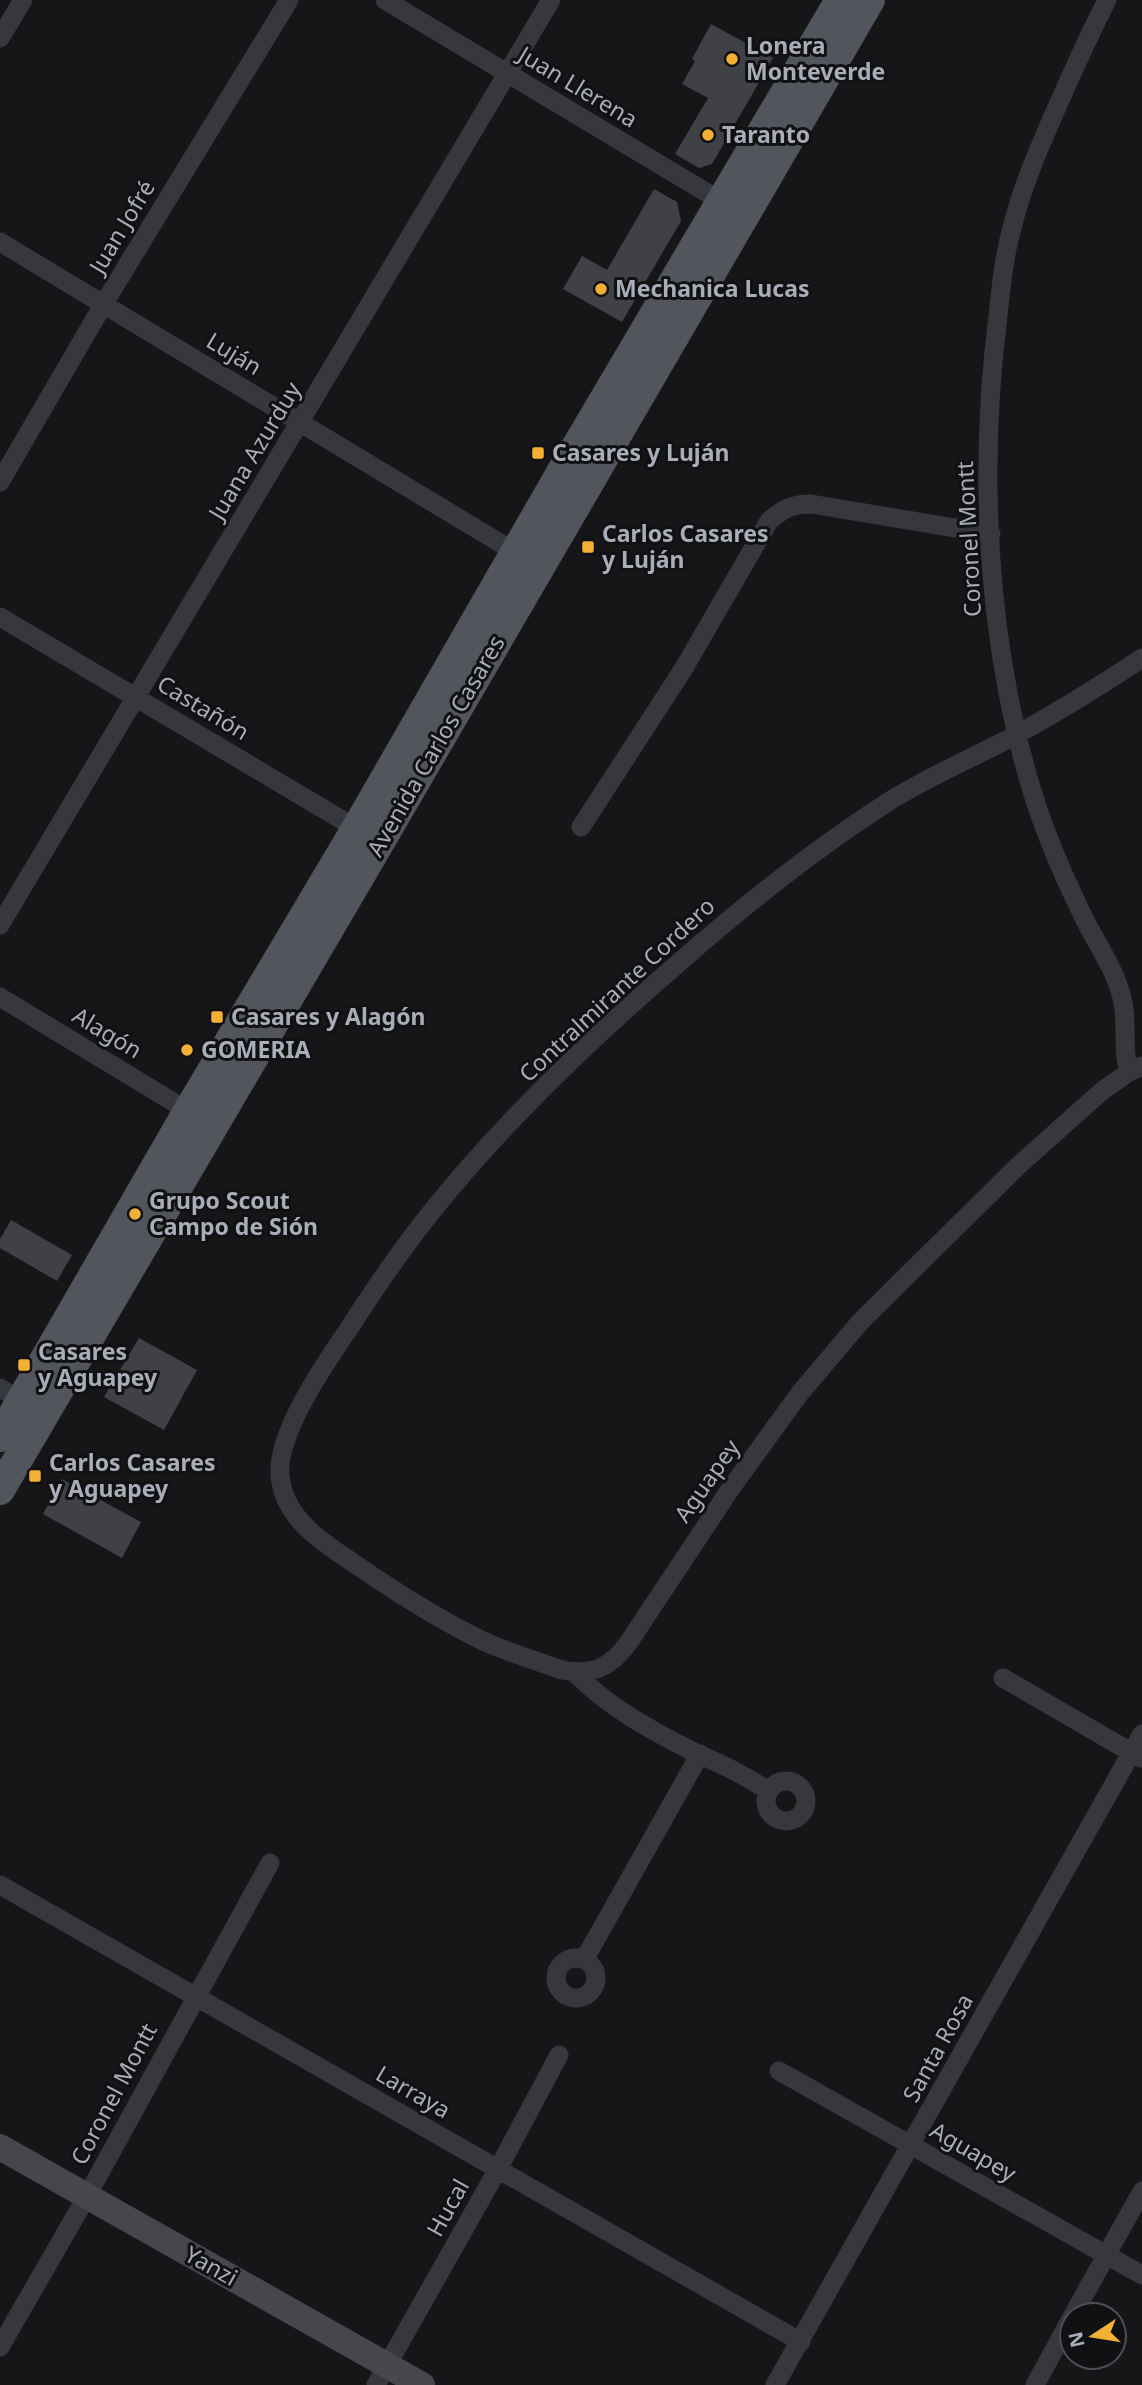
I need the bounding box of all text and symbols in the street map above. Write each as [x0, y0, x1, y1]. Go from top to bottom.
place label: Lonera Monteverde [746, 29, 885, 87]
street label: Juan Llerena [511, 37, 644, 134]
marker: Lonera Monteverde [724, 51, 740, 67]
place label: Taranto [722, 118, 810, 150]
marker: Taranto [700, 127, 716, 143]
street label: Juan Jofré [80, 174, 162, 281]
place label: Mechanica Lucas [615, 272, 809, 304]
marker: Mechanica Lucas [593, 281, 609, 297]
street label: Luján [201, 324, 268, 382]
street label: Juana Azurduy [199, 375, 308, 527]
place label: Casares y Luján [552, 436, 729, 468]
marker: Casares y Luján [530, 445, 546, 461]
street label: Coronel Montt [948, 460, 988, 618]
place label: Carlos Casares y Luján [602, 517, 769, 575]
marker: Carlos Casares y Luján [580, 539, 596, 555]
street label: Avenida Carlos Casares [359, 629, 512, 862]
street label: Castañón [152, 667, 255, 747]
street label: Contralmirante Cordero [511, 890, 721, 1089]
street label: Alagón [67, 999, 148, 1065]
place label: Casares y Alagón [231, 1000, 425, 1032]
marker: Casares y Alagón [209, 1009, 225, 1025]
place label: GOMERIA [201, 1033, 310, 1065]
marker: GOMERIA [179, 1042, 195, 1058]
place label: Grupo Scout Campo de Sión [149, 1184, 318, 1242]
marker: Grupo Scout Campo de Sión [127, 1206, 143, 1222]
place label: Casares y Aguapey [38, 1335, 158, 1393]
marker: Casares y Aguapey [16, 1357, 32, 1373]
street label: Aguapey [666, 1432, 746, 1528]
place label: Carlos Casares y Aguapey [49, 1446, 216, 1504]
marker: Carlos Casares y Aguapey [27, 1468, 43, 1484]
street label: Santa Rosa [894, 1988, 980, 2107]
street label: Coronel Montt [62, 2017, 164, 2170]
street label: Larraya [370, 2057, 457, 2125]
street label: Aguapey [925, 2114, 1023, 2189]
street label: Hucal [418, 2173, 476, 2242]
street label: Yanzi [179, 2238, 244, 2293]
north arrow [1058, 2301, 1128, 2371]
text: N [1062, 2329, 1091, 2350]

